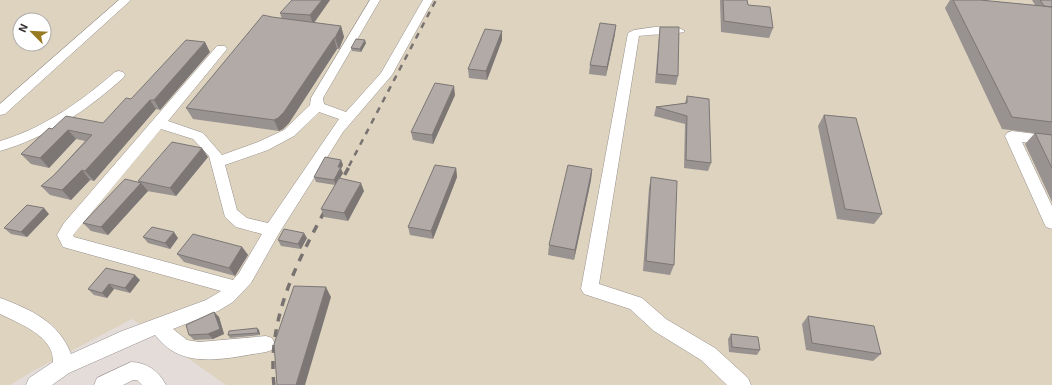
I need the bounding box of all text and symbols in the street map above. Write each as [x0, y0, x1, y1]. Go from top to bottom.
north arrow [12, 12, 52, 52]
text: N [15, 21, 30, 34]

